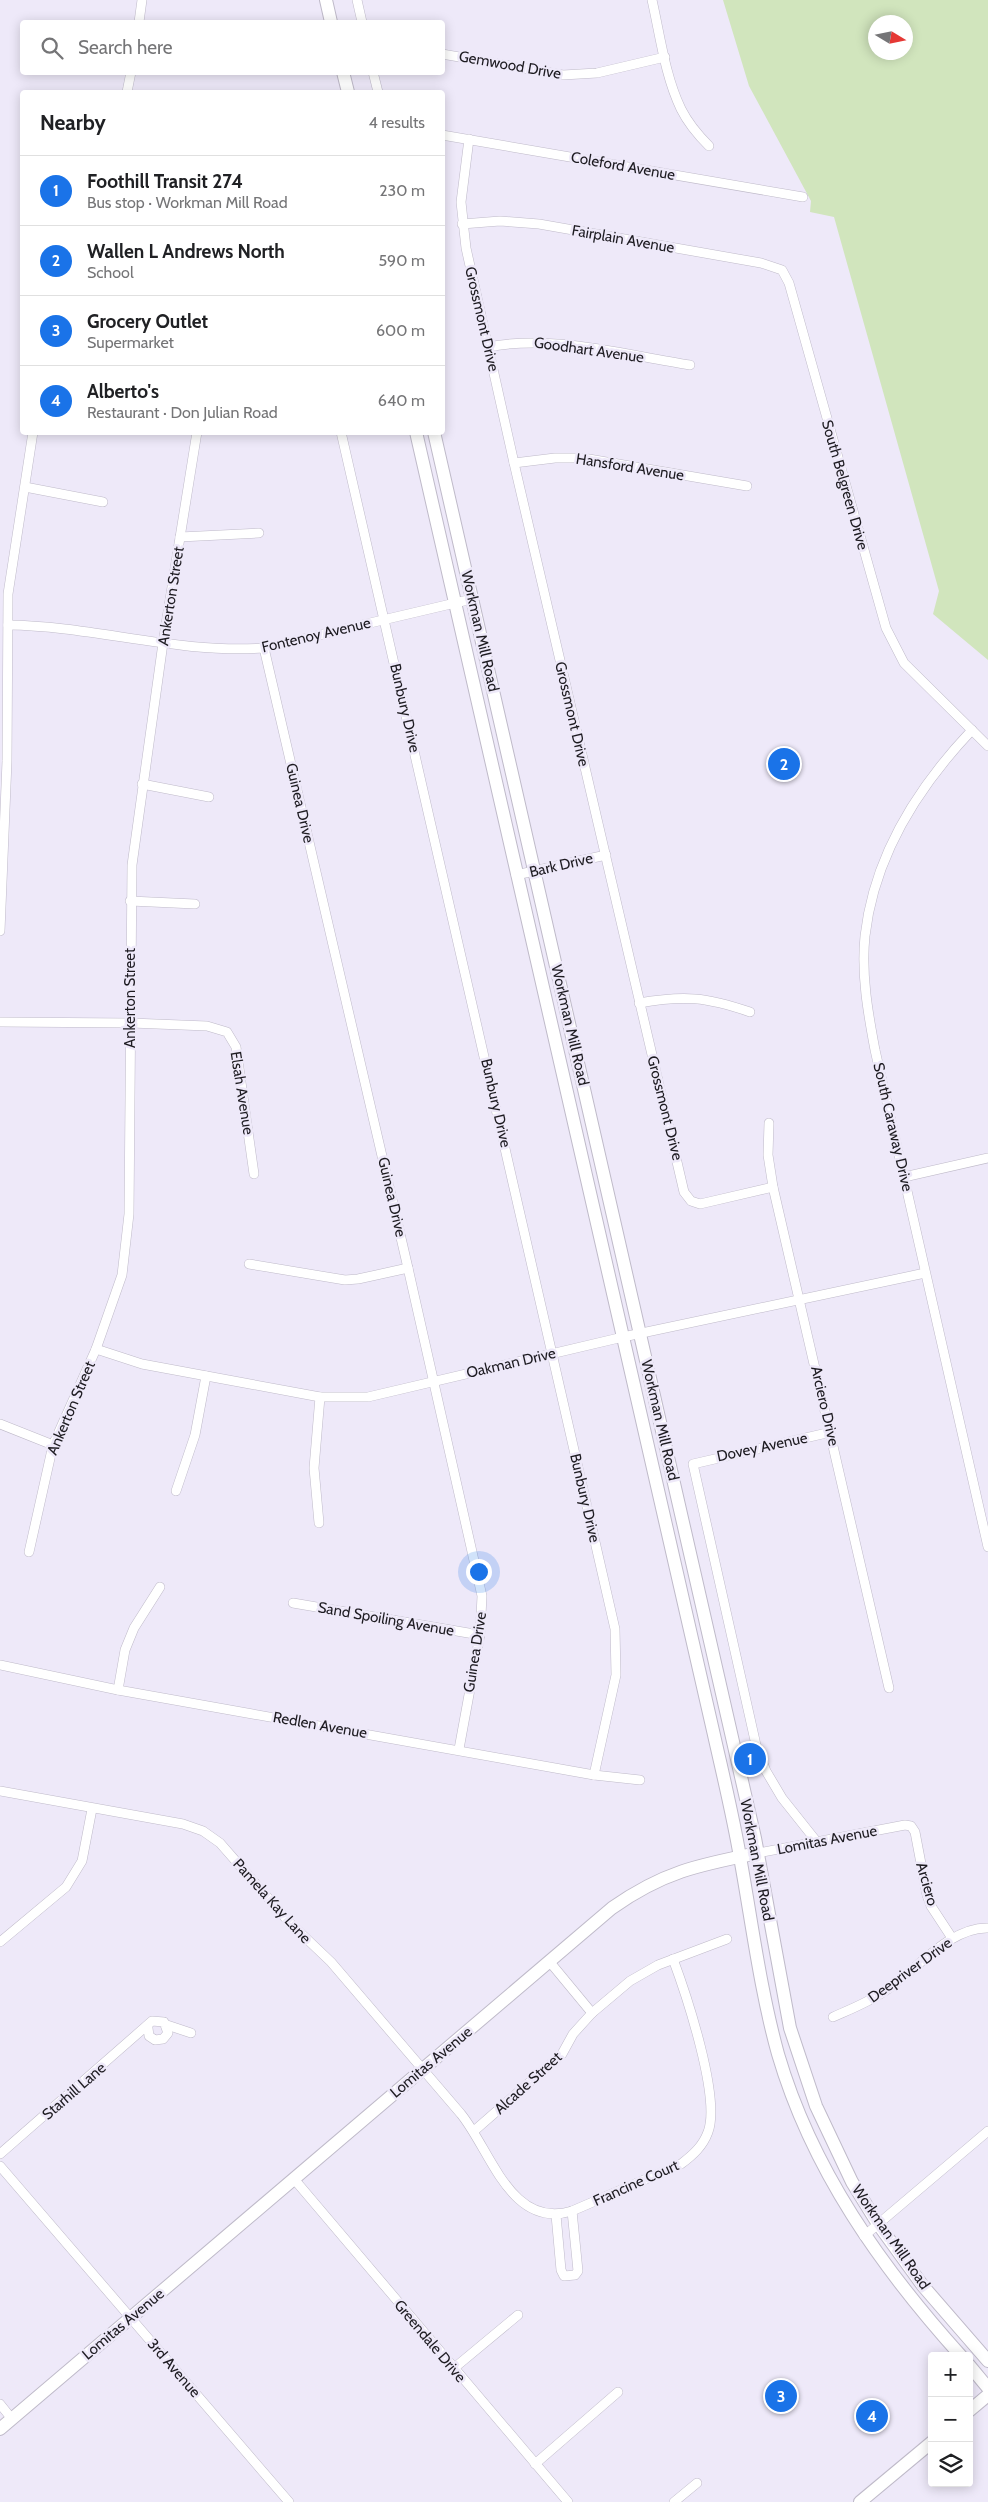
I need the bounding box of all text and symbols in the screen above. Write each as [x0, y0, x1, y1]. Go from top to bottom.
north arrow [868, 15, 913, 60]
search box [20, 20, 445, 75]
icon: search [38, 34, 66, 62]
text: Search here [78, 36, 172, 59]
street label: Gemwood Drive [458, 47, 563, 83]
text: Nearby [40, 110, 106, 135]
text: 4 results [368, 113, 425, 132]
street label: Coleford Avenue [570, 148, 677, 184]
text: Foothill Transit 274 [87, 170, 243, 193]
text: 1 [53, 181, 59, 200]
text: 230 m [379, 181, 425, 200]
text: Bus stop · Workman Mill Road [87, 193, 288, 212]
street label: Fairplain Avenue [570, 221, 676, 257]
text: Wallen L Andrews North [87, 240, 285, 263]
text: 2 [52, 251, 60, 270]
text: 590 m [378, 251, 425, 270]
text: School [87, 263, 134, 282]
street label: Grossmont Drive [461, 265, 503, 373]
text: Grocery Outlet [87, 310, 208, 333]
text: 3 [52, 321, 60, 340]
text: 600 m [376, 321, 425, 340]
text: Supermarket [87, 333, 174, 352]
street label: Goodhart Avenue [533, 333, 645, 367]
text: Alberto's [87, 380, 159, 403]
text: 4 [51, 391, 61, 410]
text: 640 m [378, 391, 425, 410]
text: Restaurant · Don Julian Road [87, 403, 278, 422]
street label: South Belgreen Drive [818, 418, 872, 552]
street label: Hansford Avenue [575, 450, 686, 484]
street label: Ankerton Street [154, 545, 188, 647]
street label: Workman Mill Road [457, 569, 503, 693]
street label: Fontenoy Avenue [260, 614, 373, 656]
street label: Grossmont Drive [551, 660, 593, 768]
street label: Bunbury Drive [386, 662, 424, 754]
pin: 2 [768, 745, 800, 783]
street label: Guinea Drive [282, 761, 318, 845]
street label: Bark Drive [527, 849, 595, 881]
street label: Ankerton Street [121, 948, 139, 1048]
street label: Workman Mill Road [547, 963, 593, 1087]
street label: Elsah Avenue [227, 1050, 258, 1136]
street label: Grossmont Drive [643, 1054, 687, 1162]
street label: Bunbury Drive [477, 1057, 515, 1149]
street label: South Caraway Drive [869, 1061, 917, 1194]
street label: Guinea Drive [374, 1155, 410, 1239]
street label: Oakman Drive [465, 1344, 558, 1382]
street label: Ankerton Street [43, 1358, 99, 1458]
street label: Workman Mill Road [637, 1358, 683, 1482]
street label: Arciero Drive [807, 1364, 843, 1448]
street label: Dovey Avenue [715, 1429, 809, 1465]
street label: Bunbury Drive [566, 1452, 604, 1544]
your location [466, 1559, 492, 1585]
street label: Sand Spoiling Avenue [316, 1598, 456, 1640]
street label: Guinea Drive [460, 1610, 490, 1694]
street label: Redlen Avenue [272, 1708, 369, 1742]
pin: 1 [734, 1740, 766, 1778]
street label: Workman Mill Road [736, 1798, 778, 1922]
street label: Lomitas Avenue [776, 1821, 879, 1859]
street label: Pamela Kay Lane [229, 1855, 315, 1947]
street label: Arciero [912, 1860, 942, 1908]
street label: Deepriver Drive [865, 1933, 956, 2006]
street label: Lomitas Avenue [386, 2022, 476, 2101]
street label: Alcade Street [491, 2048, 565, 2118]
street label: Starhill Lane [39, 2058, 110, 2123]
street label: Francine Court [590, 2156, 682, 2210]
street label: Workman Mill Road [848, 2181, 934, 2293]
street label: Lomitas Avenue [78, 2284, 168, 2363]
street label: Greendale Drive [390, 2296, 470, 2386]
street label: 3rd Avenue [144, 2335, 205, 2401]
map controls [928, 2352, 973, 2487]
button: + [928, 2352, 973, 2397]
pin: 3 [765, 2377, 797, 2415]
pin: 4 [856, 2397, 888, 2435]
button: − [928, 2397, 973, 2442]
button: layers [928, 2442, 973, 2487]

